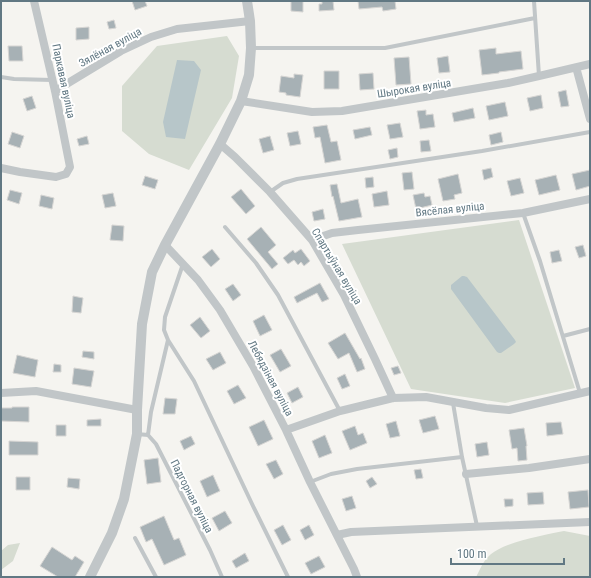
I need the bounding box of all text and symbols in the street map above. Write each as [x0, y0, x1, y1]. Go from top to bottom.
street label: Зялёная вуліца [77, 25, 144, 70]
street label: Паркавая вуліца [49, 43, 78, 119]
street label: Шырокая вуліца [376, 76, 452, 101]
street label: Вясёлая вуліца [415, 199, 485, 220]
street label: Спартыўная вуліца [309, 226, 364, 307]
street label: Лебядзіная вуліца [245, 338, 296, 418]
street label: Падгорная вуліца [167, 457, 216, 535]
scale bar [451, 540, 564, 566]
text: 100 m [457, 547, 487, 561]

